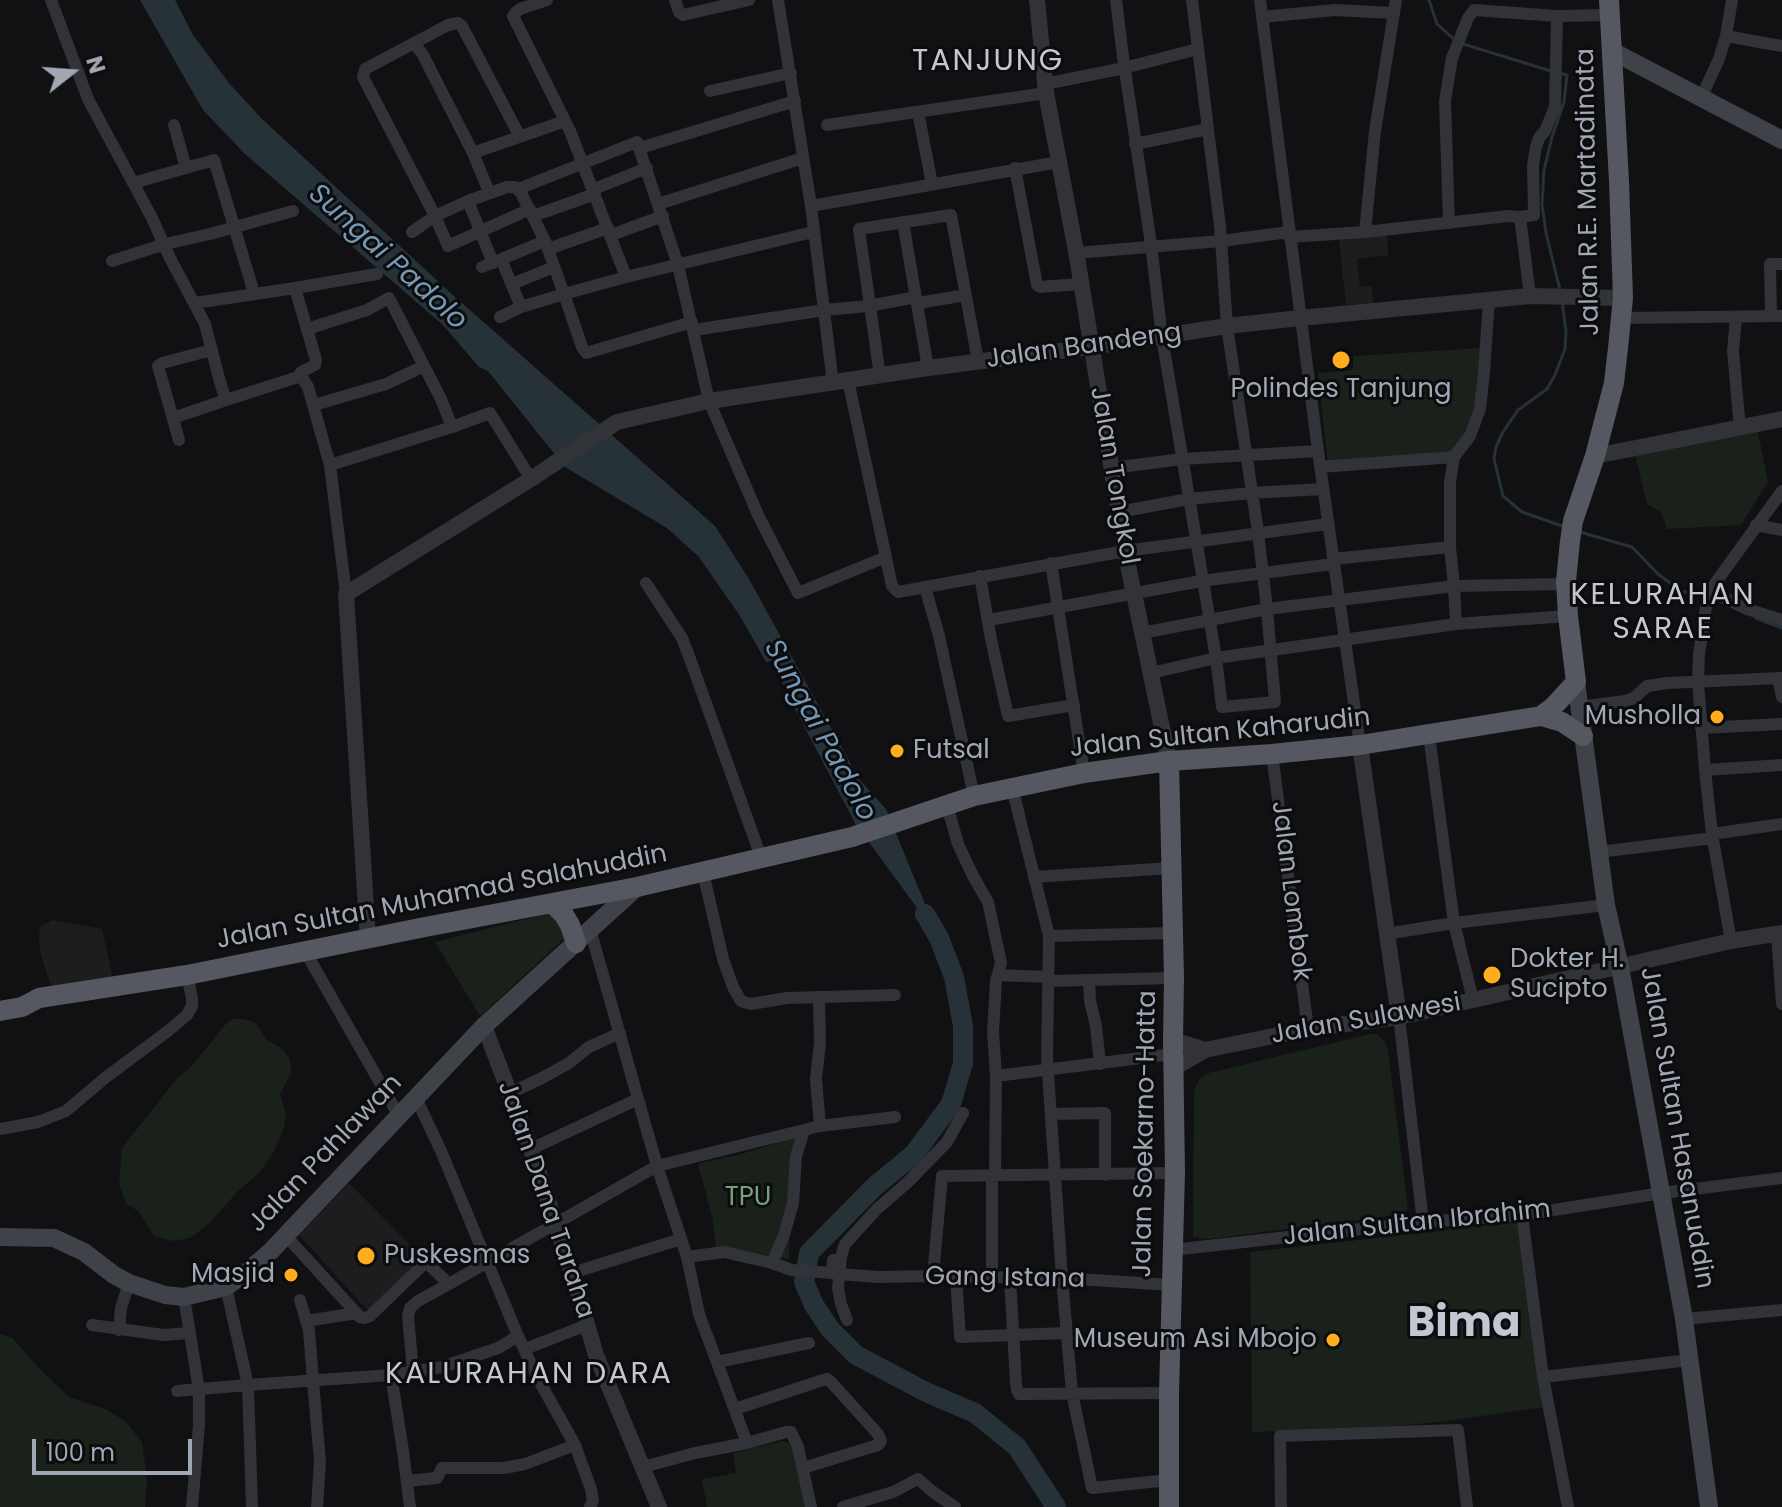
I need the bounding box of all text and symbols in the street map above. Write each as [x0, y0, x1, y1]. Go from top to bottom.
north arrow [32, 32, 112, 112]
district label: TANJUNG [912, 44, 1064, 80]
street label: Jalan R.E. Martadinata [1571, 48, 1607, 336]
text: N [78, 52, 113, 77]
water label: Sungai Padolo [301, 178, 473, 338]
street label: Jalan Bandeng [984, 318, 1184, 376]
marker: Polindes Tanjung [1330, 349, 1352, 371]
place label: Polindes Tanjung [1231, 374, 1451, 406]
street label: Jalan Tongkol [1082, 385, 1144, 567]
district label: KELURAHAN SARAE [1570, 578, 1756, 648]
water label: Sungai Padolo [755, 635, 883, 827]
place label: Musholla [1585, 701, 1701, 733]
street label: Jalan Sultan Kaharudin [1068, 703, 1372, 765]
marker: Musholla [1708, 708, 1726, 726]
place label: Futsal [913, 735, 990, 767]
marker: Futsal [888, 742, 906, 760]
street label: Jalan Lombok [1263, 799, 1317, 983]
street label: Jalan Sultan Muhamad Salahuddin [214, 839, 670, 957]
place label: Dokter H. Sucipto [1510, 944, 1624, 1006]
marker: Dokter H. Sucipto [1481, 964, 1503, 986]
street label: Jalan Sultan Hasanuddin [1632, 965, 1720, 1291]
street label: Jalan Sulawesi [1269, 988, 1463, 1052]
street label: Jalan Soekarno-Hatta [1128, 990, 1164, 1278]
street label: Jalan Pahlawan [243, 1068, 409, 1240]
street label: Jalan Dana Taraha [490, 1077, 600, 1323]
park label: TPU [725, 1182, 771, 1214]
street label: Jalan Sultan Ibrahim [1282, 1194, 1552, 1254]
place label: Puskesmas [384, 1240, 530, 1272]
marker: Puskesmas [355, 1245, 377, 1267]
place label: Masjid [191, 1259, 275, 1291]
street label: Gang Istana [925, 1262, 1085, 1296]
marker: Masjid [282, 1266, 300, 1284]
district label: Bima [1407, 1300, 1521, 1350]
place label: Museum Asi Mbojo [1074, 1324, 1317, 1356]
marker: Museum Asi Mbojo [1324, 1331, 1342, 1349]
district label: KALURAHAN DARA [385, 1357, 673, 1393]
scale bar [36, 1423, 196, 1473]
text: 100 m [46, 1436, 115, 1469]

